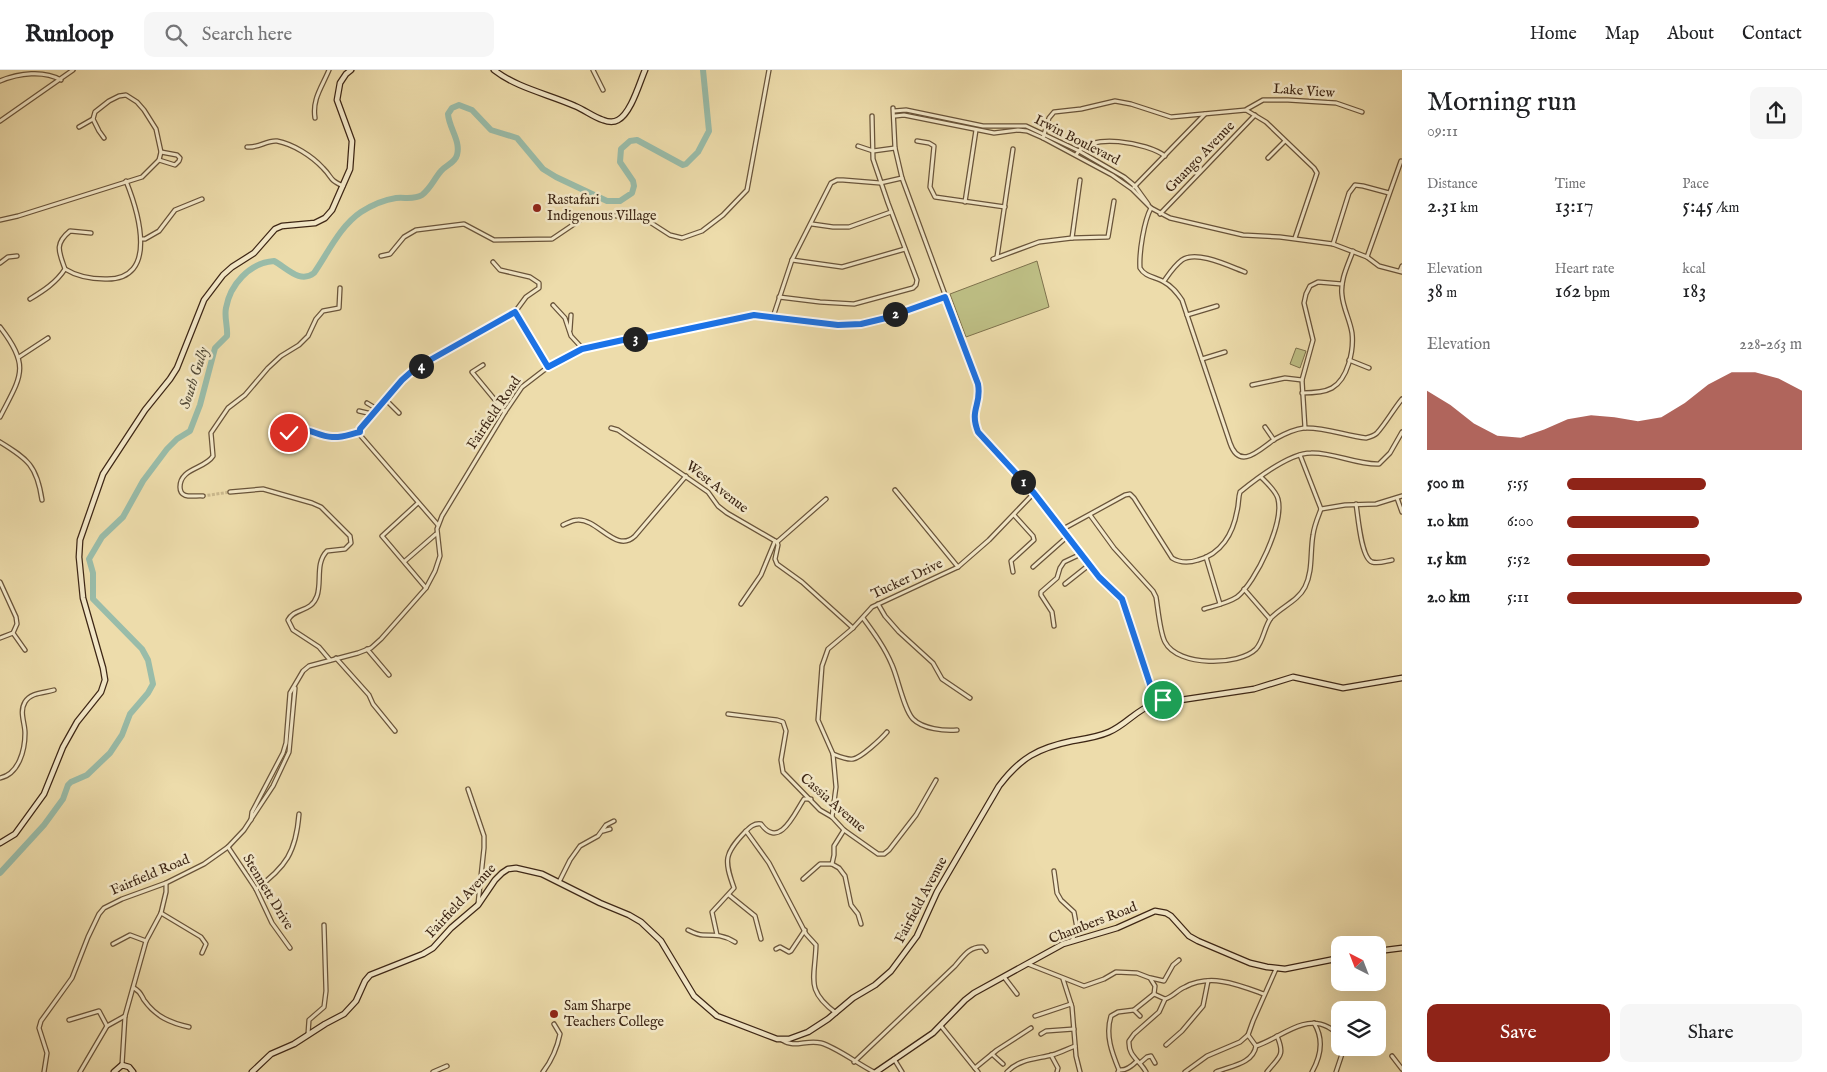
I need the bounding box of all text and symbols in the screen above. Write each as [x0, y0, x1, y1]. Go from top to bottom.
search box [144, 12, 494, 57]
text: Runloop [25, 19, 114, 50]
icon: search [162, 21, 190, 49]
text: Search here [202, 23, 292, 47]
text: Home [1530, 23, 1577, 46]
text: Map [1605, 23, 1639, 46]
text: About [1667, 23, 1714, 46]
text: Contact [1742, 23, 1802, 46]
street label: Lake View [1273, 80, 1336, 102]
text: Morning run [1427, 85, 1577, 120]
button: share [1750, 87, 1802, 139]
street label: Irwin Boulevard [1031, 111, 1123, 170]
street label: Guango Avenue [1161, 117, 1239, 197]
text: 09:11 [1427, 122, 1458, 142]
text: Distance [1427, 175, 1478, 193]
text: Time [1555, 175, 1586, 193]
text: Pace [1682, 175, 1709, 193]
place label: Rastafari Indigenous Village [547, 191, 657, 225]
text: 2.31 [1427, 193, 1457, 220]
text: 13:17 [1555, 193, 1594, 220]
text: 5:45 [1682, 193, 1713, 220]
text: km [1457, 199, 1478, 217]
text: /km [1713, 199, 1739, 217]
marker: Rastafari Indigenous Village [531, 202, 543, 214]
text: Elevation [1427, 260, 1483, 278]
text: Heart rate [1555, 260, 1614, 278]
text: kcal [1682, 260, 1706, 278]
text: 38 [1427, 278, 1443, 305]
text: 162 [1555, 278, 1581, 305]
text: 183 [1682, 278, 1706, 305]
text: m [1443, 284, 1457, 302]
text: bpm [1581, 284, 1610, 302]
pin: 2 [882, 302, 908, 326]
text: 2 [892, 305, 899, 323]
pin: 3 [622, 326, 648, 352]
text: 3 [633, 330, 638, 348]
text: Elevation [1427, 335, 1490, 355]
text: 228–263 m [1739, 335, 1802, 355]
water label: South Gully [175, 344, 213, 411]
pin: 4 [408, 354, 434, 378]
text: 4 [418, 357, 425, 375]
street label: Fairfield Road [463, 373, 525, 453]
pin [268, 412, 310, 454]
icon: check [275, 419, 303, 447]
street label: West Avenue [682, 457, 752, 517]
pin: 1 [1010, 470, 1036, 494]
text: 1 [1021, 473, 1026, 491]
text: 500 m [1427, 474, 1464, 494]
text: 5:55 [1507, 474, 1529, 494]
text: 1.0 km [1427, 512, 1469, 532]
text: 6:00 [1507, 512, 1534, 532]
text: 1.5 km [1427, 550, 1467, 570]
text: 5:52 [1507, 550, 1530, 570]
street label: Tucker Drive [868, 554, 946, 603]
text: 2.0 km [1427, 588, 1470, 608]
text: 5:11 [1507, 588, 1529, 608]
pin [1142, 679, 1184, 721]
icon: arrive [1149, 686, 1177, 714]
street label: Cassia Avenue [796, 769, 870, 837]
street label: Fairfield Road [108, 850, 193, 900]
street label: Stennett Drive [238, 851, 298, 934]
street label: Fairfield Avenue [891, 853, 952, 946]
street label: Fairfield Avenue [422, 860, 500, 942]
street label: Chambers Road [1046, 898, 1140, 948]
north arrow [1331, 936, 1386, 991]
map controls [1331, 936, 1386, 1056]
place label: Sam Sharpe Teachers College [564, 997, 665, 1031]
button: layers [1331, 1001, 1386, 1056]
button: Save [1427, 1004, 1610, 1062]
button: Share [1620, 1004, 1802, 1062]
marker: Sam Sharpe Teachers College [548, 1008, 560, 1020]

